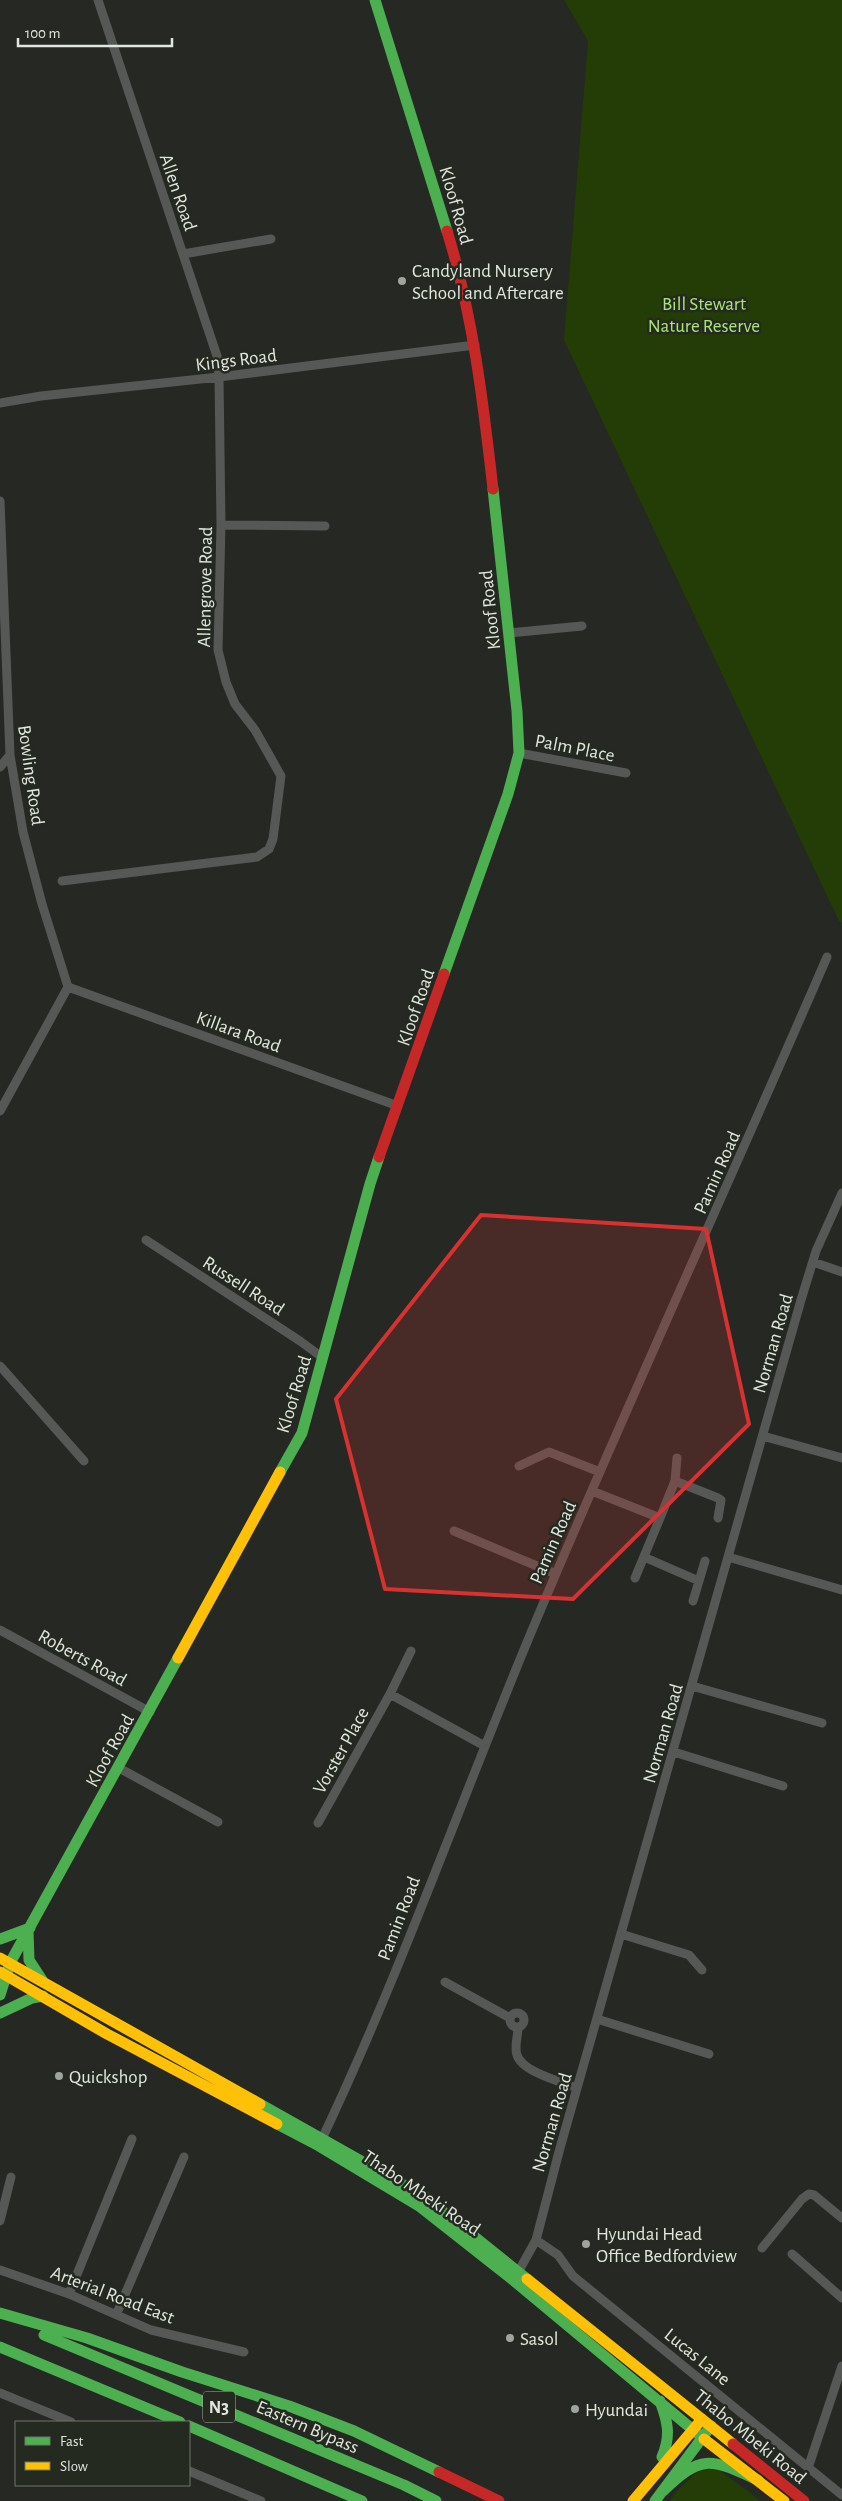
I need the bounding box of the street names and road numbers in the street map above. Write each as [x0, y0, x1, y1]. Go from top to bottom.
street label: Allen Road [156, 152, 200, 233]
street label: Kloof Road [435, 164, 476, 247]
street label: Kings Road [194, 346, 278, 375]
street label: Allengrove Road [195, 526, 216, 648]
street label: Kloof Road [477, 569, 504, 651]
street label: Bowling Road [14, 724, 47, 827]
street label: Palm Place [533, 731, 616, 765]
street label: Kloof Road [394, 966, 438, 1048]
street label: Killara Road [194, 1008, 284, 1057]
street label: Pamin Road [691, 1128, 744, 1217]
street label: Russell Road [199, 1253, 287, 1320]
street label: Norman Road [750, 1291, 797, 1395]
street label: Kloof Road [274, 1353, 315, 1435]
street label: Pamin Road [527, 1498, 580, 1587]
street label: Roberts Road [35, 1626, 130, 1690]
street label: Norman Road [640, 1681, 687, 1785]
street label: Vorster Place [310, 1704, 373, 1797]
street label: Kloof Road [83, 1711, 138, 1790]
street label: Pamin Road [375, 1874, 424, 1963]
street label: Norman Road [529, 2070, 576, 2174]
street label: Thabo Mbeki Road [359, 2147, 484, 2240]
street label: Arterial Road East [48, 2263, 177, 2328]
street label: Lucas Lane [661, 2325, 734, 2389]
street label: Thabo Mbeki Road [691, 2386, 810, 2488]
road number: N3 [203, 2392, 235, 2422]
street label: Eastern Bypass [254, 2397, 361, 2457]

